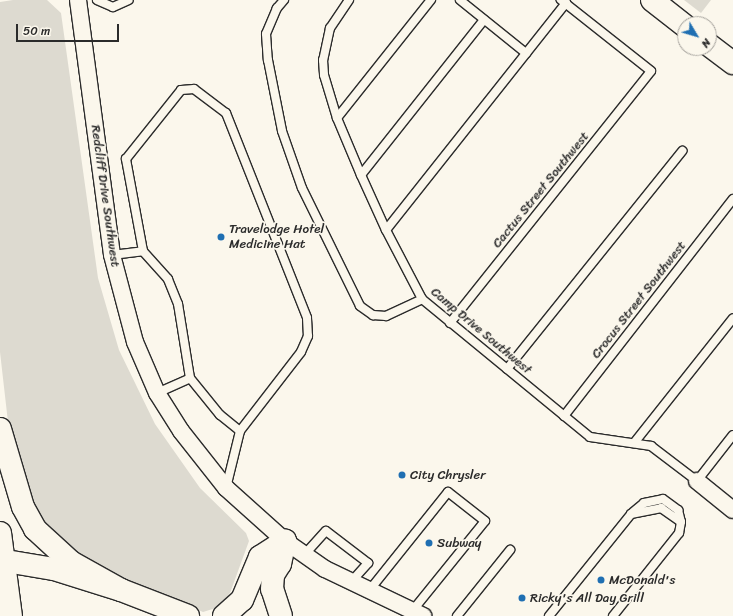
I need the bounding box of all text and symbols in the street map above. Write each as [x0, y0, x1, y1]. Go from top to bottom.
scale bar [18, 16, 121, 42]
north arrow [677, 16, 717, 56]
text: 50 m [23, 20, 50, 42]
text: N [696, 34, 716, 52]
street label: Redcliff Drive Southwest [87, 124, 123, 268]
street label: Cactus Street Southwest [489, 129, 593, 251]
place label: Travelodge Hotel Medicine Hat [229, 222, 325, 253]
marker: Travelodge Hotel Medicine Hat [216, 232, 226, 242]
street label: Crocus Street Southwest [588, 238, 690, 362]
street label: Camp Drive Southwest [427, 284, 535, 378]
place label: City Chrysler [410, 467, 486, 483]
marker: City Chrysler [397, 470, 407, 480]
place label: Subway [437, 535, 481, 551]
marker: Subway [424, 538, 434, 548]
place label: McDonald's [609, 572, 675, 588]
marker: McDonald's [596, 575, 606, 585]
place label: Ricky's All Day Grill [530, 590, 644, 606]
marker: Ricky's All Day Grill [517, 593, 527, 603]

